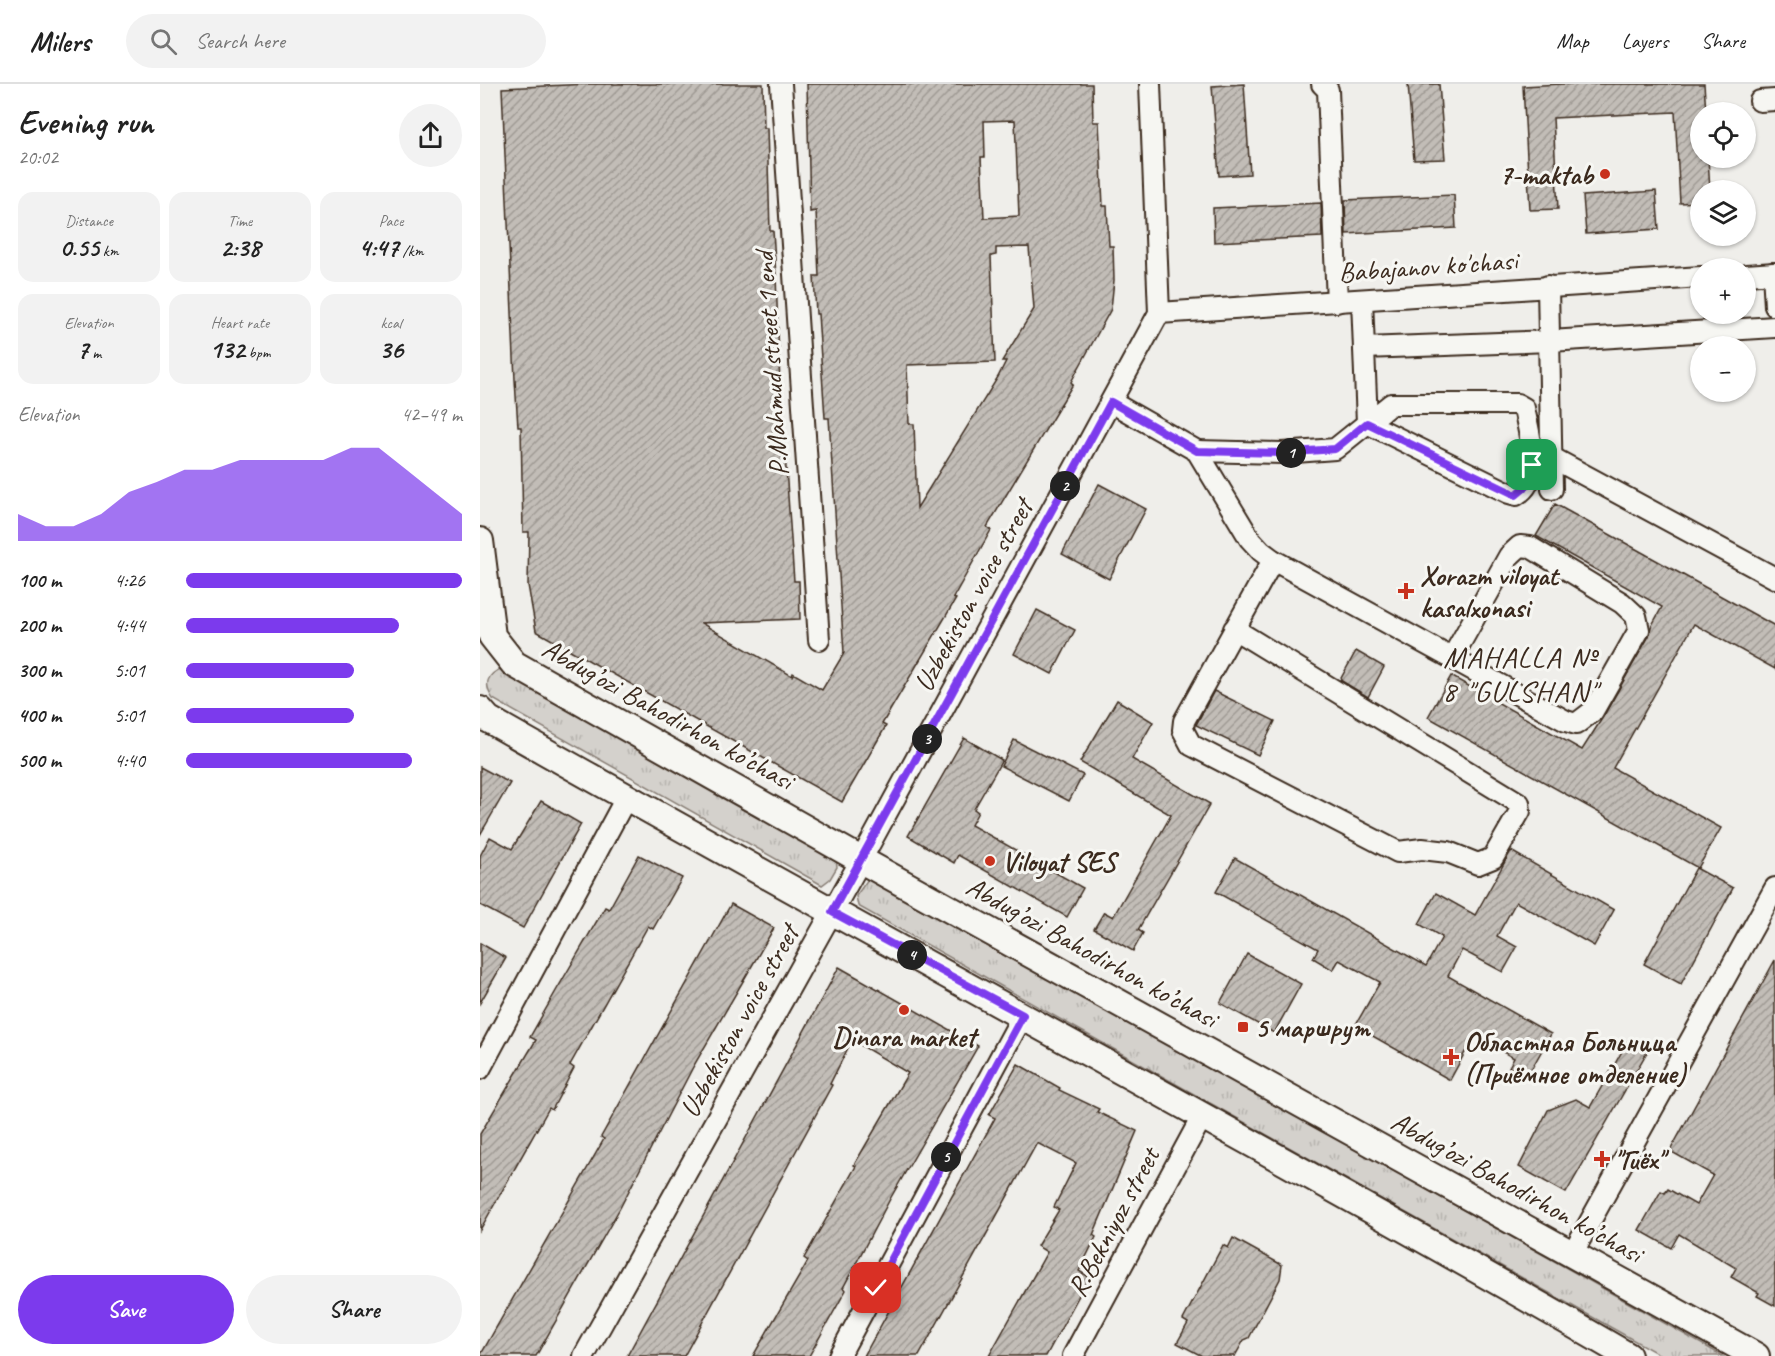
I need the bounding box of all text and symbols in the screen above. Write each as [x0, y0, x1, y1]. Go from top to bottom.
search box [126, 14, 546, 68]
text: Milers [30, 24, 90, 59]
icon: search [147, 25, 180, 58]
text: Search here [195, 27, 285, 55]
text: Map [1556, 28, 1589, 54]
text: Layers [1622, 28, 1668, 54]
text: Share [1701, 28, 1745, 54]
text: Evening run [18, 101, 153, 143]
map controls [1690, 102, 1756, 402]
button: locate [1690, 102, 1756, 168]
button: share [399, 104, 462, 167]
text: 20:02 [18, 145, 58, 170]
place label: 7-maktab [1499, 157, 1596, 192]
marker: 7-maktab [1598, 167, 1612, 181]
button: layers [1690, 180, 1756, 246]
text: Distance [65, 211, 113, 231]
text: Time [228, 211, 252, 231]
text: Pace [379, 211, 403, 231]
text: 0.55 [60, 231, 99, 264]
text: 2:38 [220, 231, 260, 264]
text: 4:47 [359, 231, 399, 264]
text: km [99, 241, 118, 261]
text: /km [399, 241, 423, 261]
street label: Babajanov ko'chasi [1337, 242, 1522, 290]
street label: P.Mahmud street 1 end [745, 247, 796, 477]
button: + [1690, 258, 1756, 324]
text: Elevation [64, 313, 114, 333]
text: Heart rate [211, 313, 269, 333]
text: kcal [380, 313, 402, 333]
text: 7 [77, 333, 88, 366]
text: 132 [210, 333, 245, 366]
text: 36 [379, 333, 403, 366]
button: − [1690, 336, 1756, 402]
text: m [88, 343, 101, 363]
text: bpm [245, 343, 270, 363]
text: Elevation [18, 402, 80, 427]
text: 42–49 m [401, 402, 462, 427]
pin: 1 [1276, 438, 1306, 468]
pin [1506, 439, 1557, 490]
text: 1 [1287, 443, 1295, 463]
icon: arrive [1515, 448, 1548, 481]
pin: 2 [1050, 471, 1080, 501]
text: 2 [1061, 476, 1069, 496]
street label: Uzbekiston voice street [906, 489, 1042, 697]
place label: Xorazm viloyat kasalxonasi [1420, 558, 1561, 625]
text: 100 m [18, 568, 61, 593]
text: 4:26 [114, 568, 145, 593]
marker: Xorazm viloyat kasalxonasi [1397, 582, 1415, 600]
text: 200 m [18, 613, 61, 638]
text: 4:44 [114, 613, 145, 638]
street label: Abdug’ozi Bahodirhon ko’chasi [536, 630, 803, 799]
district label: MAHALLA № 8 "GULSHAN" [1442, 638, 1602, 710]
text: 300 m [18, 658, 61, 683]
text: 5:01 [114, 658, 145, 683]
text: 400 m [18, 703, 61, 728]
text: 5:01 [114, 703, 145, 728]
pin: 3 [912, 724, 942, 754]
text: 3 [923, 729, 931, 749]
text: 500 m [18, 748, 61, 773]
text: 4:40 [114, 748, 145, 773]
place label: Viloyat SES [1002, 844, 1120, 880]
marker: Viloyat SES [983, 854, 997, 868]
street label: Abdug’ozi Bahodirhon ko’chasi [960, 868, 1227, 1037]
street label: Uzbekiston voice street [672, 915, 808, 1123]
pin: 4 [897, 940, 927, 970]
text: 4 [908, 945, 916, 965]
marker: Dinara market [897, 1003, 911, 1017]
place label: 5 маршрут [1255, 1010, 1372, 1046]
place label: Dinara market [833, 1019, 980, 1054]
marker: 5 маршрут [1236, 1020, 1250, 1034]
place label: Областная Больница (Приёмное отделение) [1464, 1024, 1687, 1091]
marker: Областная Больница (Приёмное отделение) [1442, 1048, 1460, 1066]
street label: Abdug’ozi Bahodirhon ko’chasi [1385, 1103, 1652, 1272]
street label: R.Bekniyoz street [1059, 1139, 1168, 1302]
pin: 5 [931, 1142, 961, 1172]
place label: "Гиёх" [1614, 1142, 1670, 1177]
text: 5 [943, 1147, 949, 1167]
marker: "Гиёх" [1595, 1152, 1609, 1166]
pin [850, 1262, 901, 1313]
icon: check [859, 1271, 892, 1304]
button: Save [18, 1275, 234, 1344]
button: Share [246, 1275, 462, 1344]

